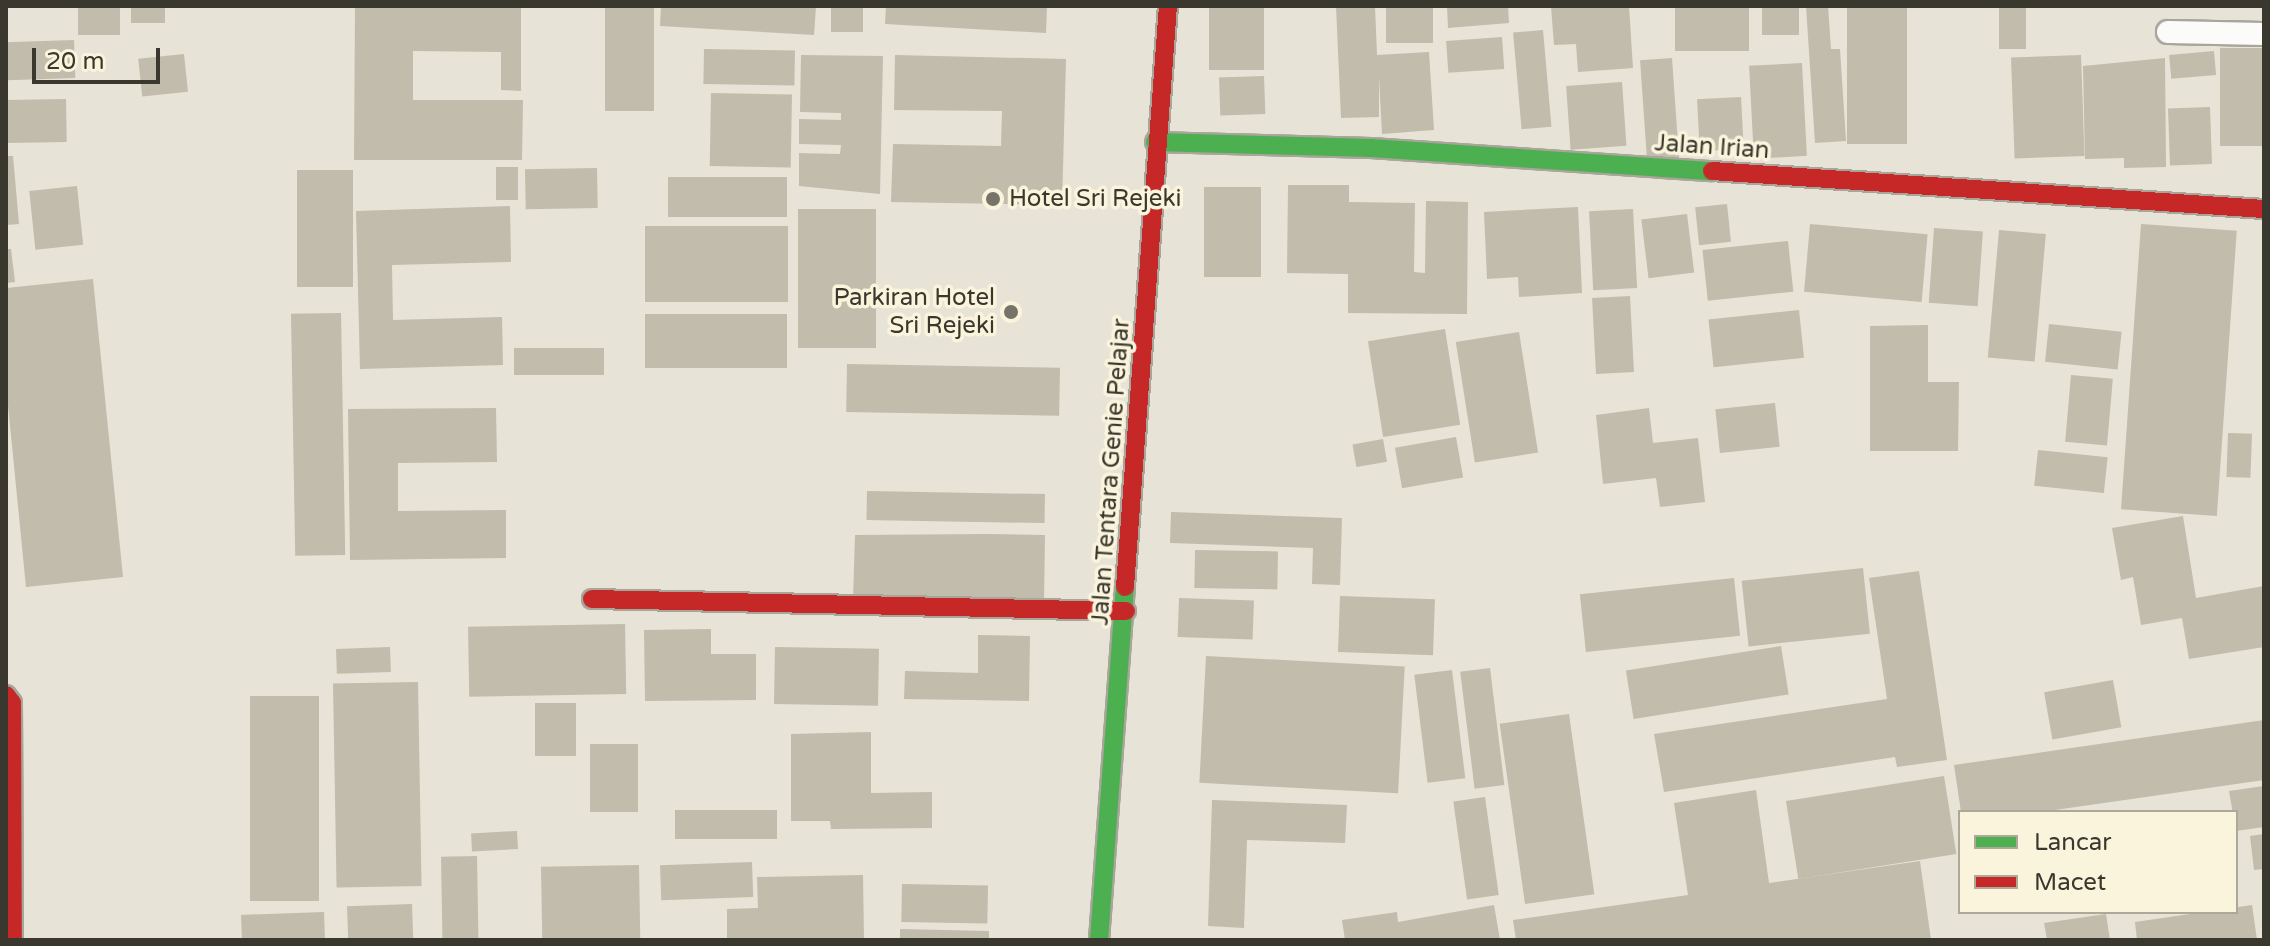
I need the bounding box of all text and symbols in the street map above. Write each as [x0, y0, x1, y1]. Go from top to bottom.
scale bar [36, 32, 164, 82]
text: 20 m [46, 47, 104, 76]
street label: Jalan Irian [1654, 129, 1770, 165]
place label: Hotel Sri Rejeki [1009, 185, 1181, 213]
marker: Hotel Sri Rejeki [984, 190, 1002, 208]
place label: Parkiran Hotel Sri Rejeki [833, 284, 995, 340]
marker: Parkiran Hotel Sri Rejeki [1002, 303, 1020, 321]
street label: Jalan Tentara Genie Pelajar [1086, 318, 1136, 626]
legend [1958, 810, 2238, 914]
text: Lancar [2034, 828, 2111, 857]
text: Macet [2034, 868, 2106, 897]

